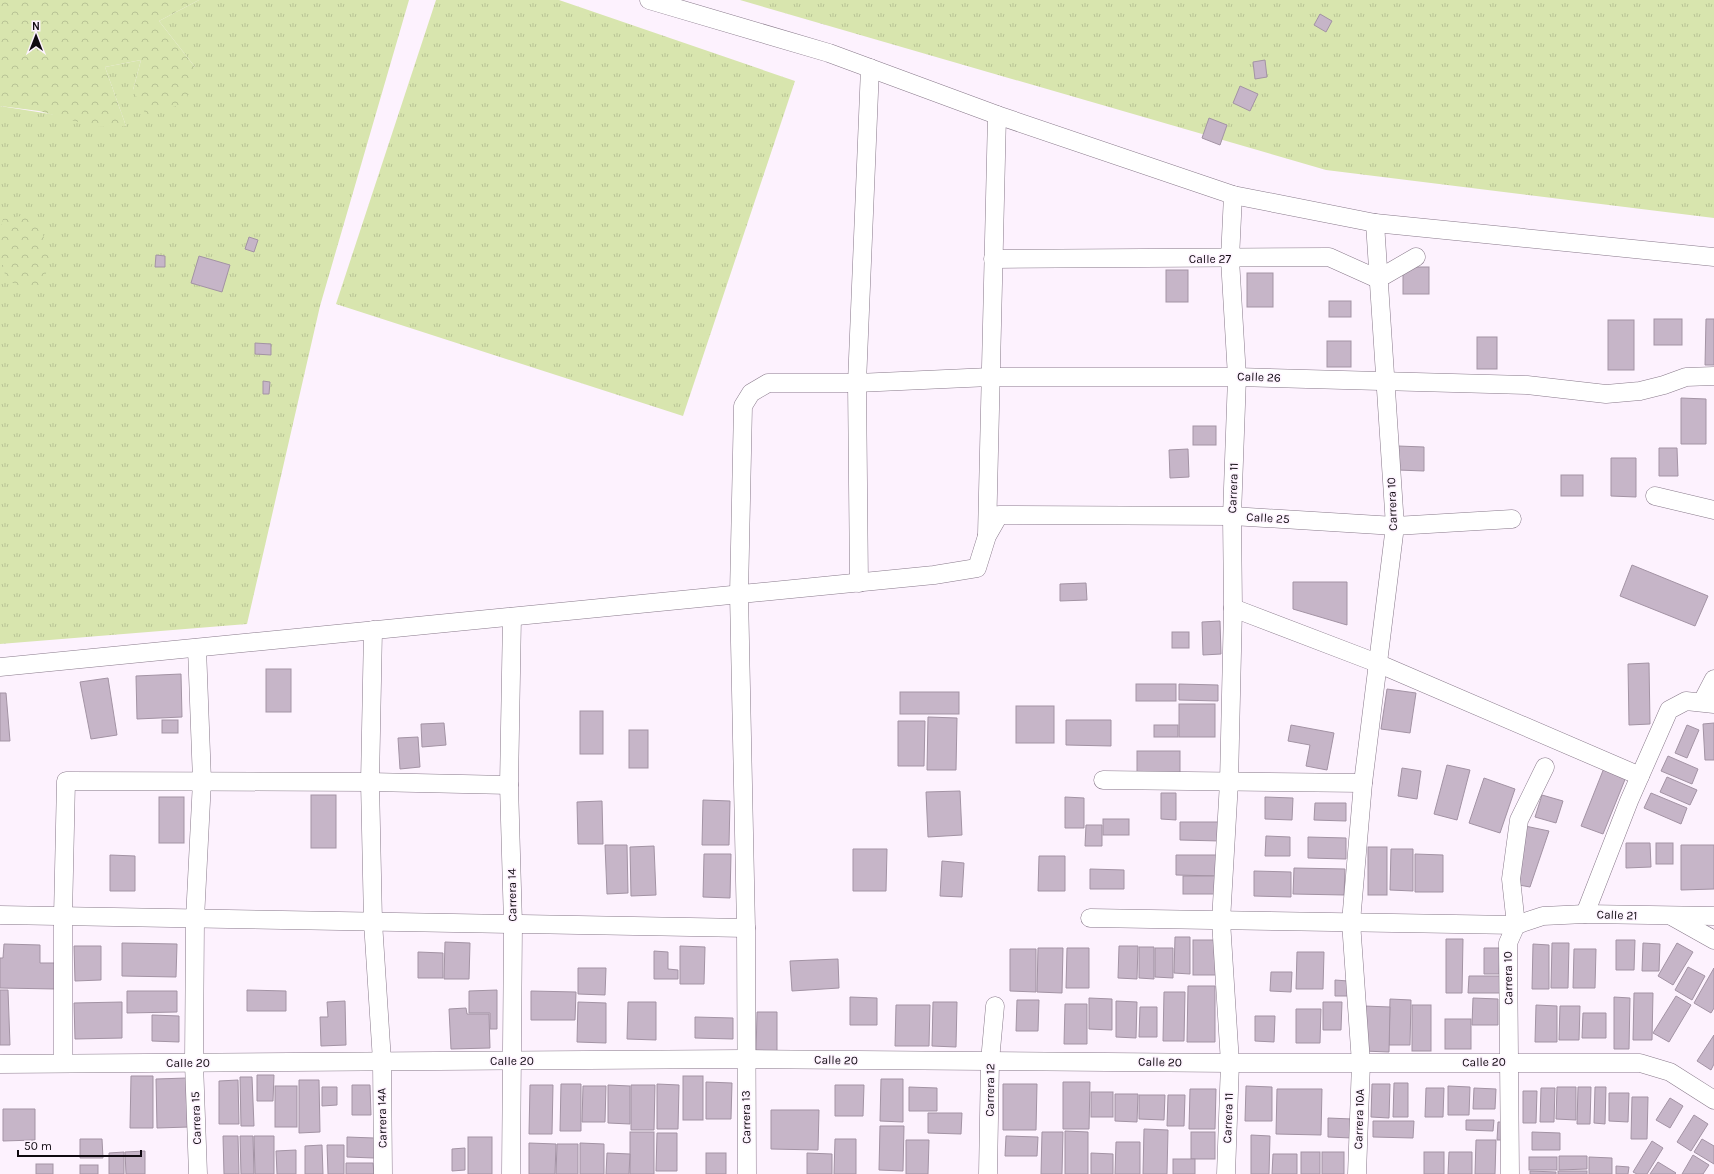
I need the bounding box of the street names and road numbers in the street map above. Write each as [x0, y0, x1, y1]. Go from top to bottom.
street label: Calle 27 [1189, 252, 1231, 266]
street label: Calle 26 [1237, 369, 1281, 385]
street label: Carrera 11 [1225, 463, 1241, 513]
street label: Carrera 10 [1384, 477, 1400, 531]
street label: Calle 25 [1246, 510, 1290, 526]
street label: Carrera 14 [505, 868, 519, 922]
street label: Calle 21 [1596, 907, 1638, 923]
street label: Carrera 10 [1501, 951, 1515, 1005]
street label: Calle 20 [814, 1053, 858, 1067]
street label: Calle 20 [490, 1054, 534, 1068]
street label: Calle 20 [1138, 1055, 1182, 1069]
street label: Calle 20 [1462, 1055, 1506, 1069]
street label: Calle 20 [166, 1056, 210, 1070]
street label: Carrera 12 [983, 1063, 997, 1117]
street label: Carrera 14A [374, 1088, 390, 1148]
street label: Carrera 10A [1351, 1088, 1367, 1150]
street label: Carrera 13 [739, 1090, 753, 1144]
street label: Carrera 15 [188, 1091, 204, 1145]
street label: Carrera 11 [1220, 1093, 1236, 1143]

